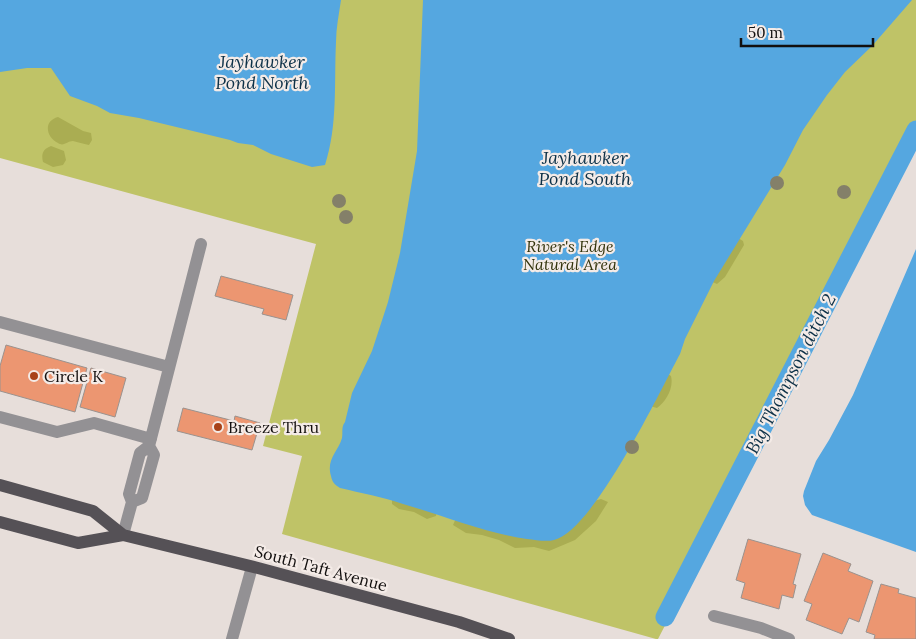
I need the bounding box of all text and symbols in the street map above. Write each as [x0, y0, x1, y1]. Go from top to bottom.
scale bar [741, 15, 874, 47]
text: 50 m [748, 23, 783, 42]
water label: Jayhawker Pond North [215, 50, 309, 94]
water label: Jayhawker Pond South [539, 146, 632, 190]
park label: River's Edge Natural Area [523, 236, 617, 274]
water label: Big Thompson ditch 2 [740, 290, 841, 458]
place label: Circle K [44, 366, 103, 386]
marker: Circle K [28, 370, 40, 382]
place label: Breeze Thru [228, 417, 320, 437]
marker: Breeze Thru [212, 421, 224, 433]
street label: South Taft Avenue [253, 541, 390, 595]

